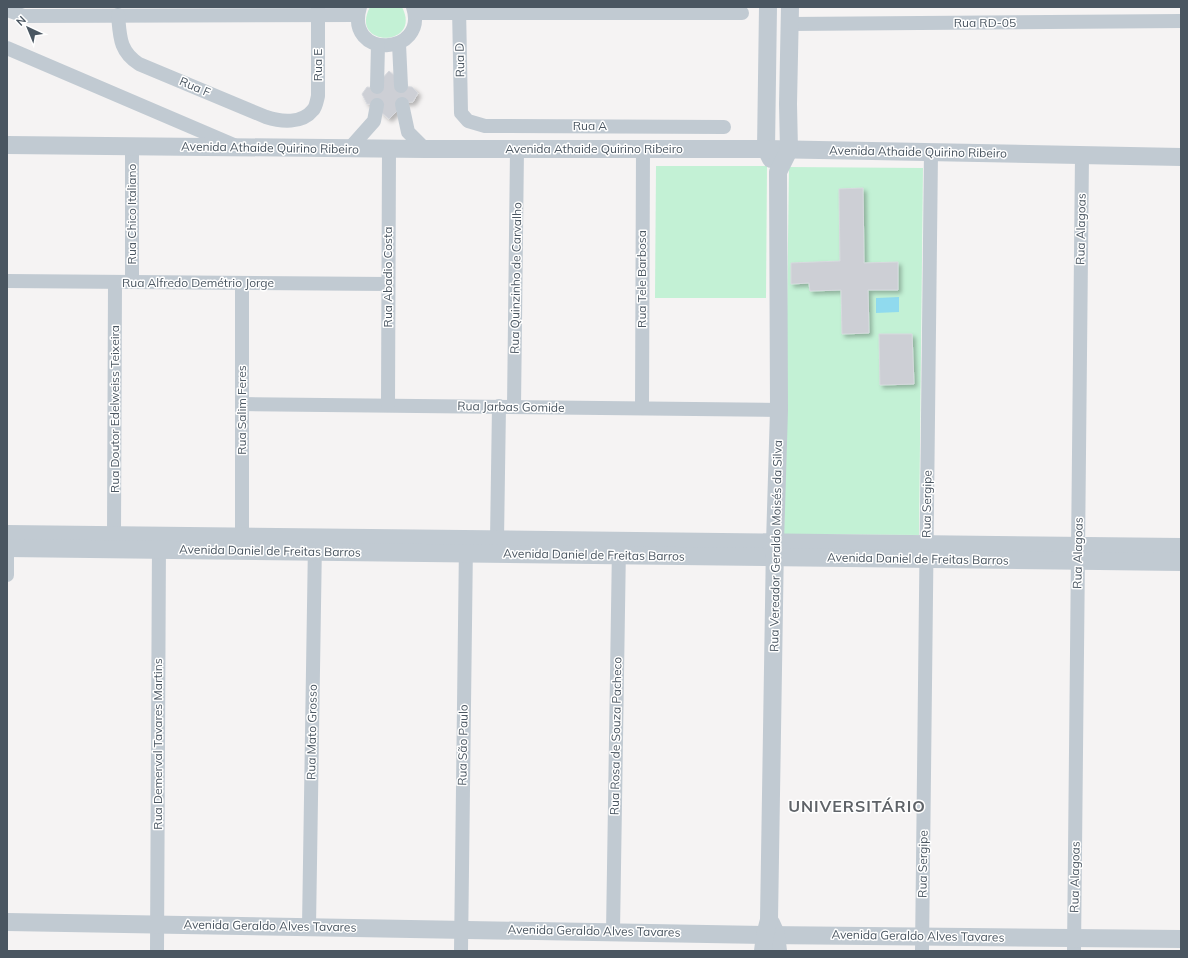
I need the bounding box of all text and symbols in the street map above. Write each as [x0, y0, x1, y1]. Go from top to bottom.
north arrow [8, 8, 48, 48]
text: N [13, 13, 29, 29]
street label: Rua RD-05 [954, 15, 1016, 30]
street label: Rua D [452, 43, 467, 77]
street label: Rua E [310, 49, 325, 81]
street label: Rua F [177, 73, 213, 100]
street label: Rua A [573, 118, 607, 133]
street label: Avenida Athaide Quirino Ribeiro [181, 138, 359, 157]
street label: Avenida Athaide Quirino Ribeiro [505, 141, 683, 156]
street label: Avenida Athaide Quirino Ribeiro [829, 142, 1007, 161]
street label: Rua Chico Italiano [124, 163, 139, 264]
street label: Rua Alagoas [1072, 193, 1089, 265]
street label: Rua Quinzinho de Carvalho [507, 202, 524, 354]
street label: Rua Abadio Costa [380, 227, 395, 327]
street label: Rua Tele Barbosa [634, 230, 649, 328]
street label: Rua Alfredo Demétrio Jorge [122, 275, 274, 290]
street label: Rua Doutor Edelweiss Teixeira [107, 325, 122, 493]
street label: Rua Salim Feres [234, 365, 249, 455]
street label: Rua Jarbas Gomide [457, 398, 565, 415]
street label: Rua Vereador Geraldo Moisés da Silva [766, 440, 785, 652]
street label: Rua Sergipe [918, 470, 935, 538]
street label: Rua Alagoas [1069, 517, 1086, 589]
street label: Avenida Daniel de Freitas Barros [179, 541, 361, 560]
street label: Avenida Daniel de Freitas Barros [503, 545, 685, 564]
street label: Avenida Daniel de Freitas Barros [827, 549, 1009, 568]
street label: Rua Rosa de Souza Pacheco [607, 657, 624, 815]
street label: Rua Demerval Tavares Martins [150, 658, 165, 830]
street label: Rua Mato Grosso [303, 684, 320, 780]
street label: Rua São Paulo [454, 704, 471, 786]
district label: UNIVERSITÁRIO [788, 796, 926, 816]
street label: Rua Sergipe [914, 830, 931, 898]
street label: Rua Alagoas [1066, 841, 1083, 913]
street label: Avenida Geraldo Alves Tavares [183, 916, 357, 935]
street label: Avenida Geraldo Alves Tavares [507, 921, 681, 940]
street label: Avenida Geraldo Alves Tavares [831, 926, 1005, 945]

